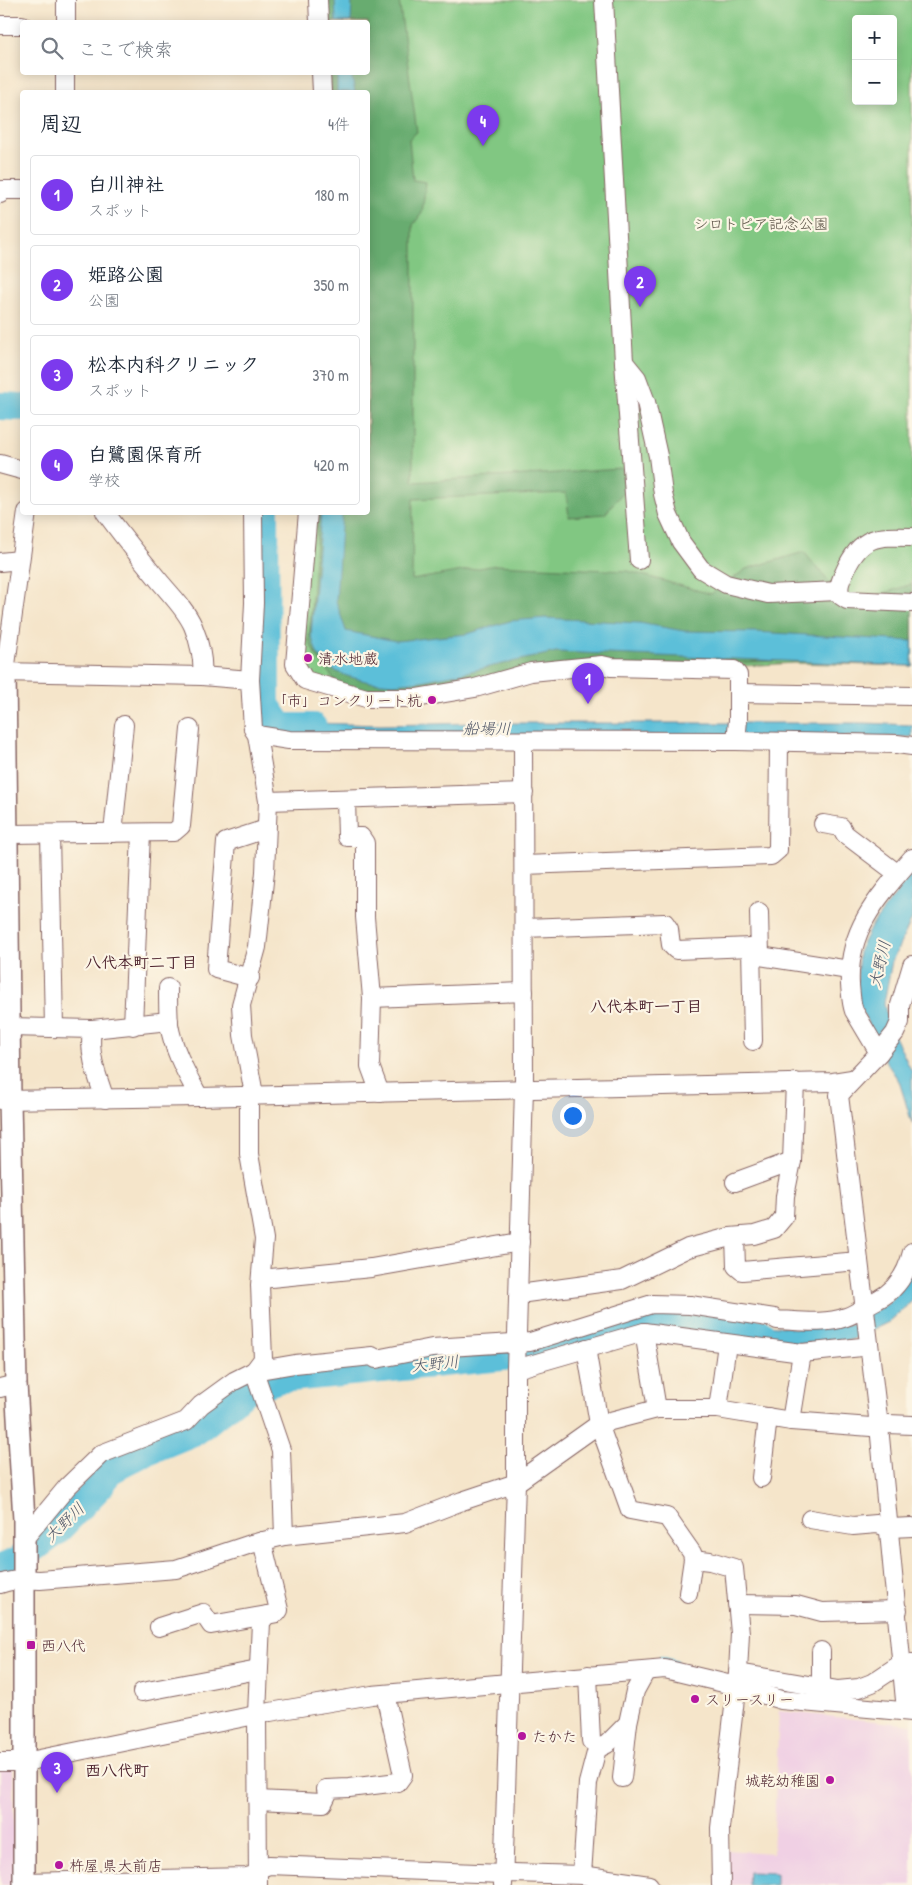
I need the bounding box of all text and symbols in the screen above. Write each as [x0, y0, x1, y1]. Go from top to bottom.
map controls [852, 15, 897, 105]
button: + [852, 15, 897, 60]
search box [20, 20, 370, 75]
icon: search [38, 34, 66, 62]
text: ここで検索 [78, 36, 173, 62]
button: − [852, 60, 897, 105]
pin: 4 [467, 105, 499, 146]
text: 周辺 [40, 109, 82, 138]
text: 4件 [328, 113, 350, 135]
text: 白川神社 [88, 171, 164, 197]
text: 1 [54, 184, 60, 206]
text: 180 m [315, 184, 349, 206]
text: スポット [88, 199, 152, 221]
park label: シロトピア記念公園 [693, 213, 829, 234]
text: 姫路公園 [88, 261, 164, 287]
pin: 2 [624, 266, 656, 307]
text: 2 [53, 274, 61, 296]
text: 350 m [313, 274, 349, 296]
text: 公園 [88, 289, 120, 311]
text: 松本内科クリニック [88, 351, 259, 377]
text: 3 [53, 364, 61, 386]
text: 370 m [312, 364, 349, 386]
text: スポット [88, 379, 152, 401]
text: 白鷺園保育所 [88, 441, 202, 467]
text: 4 [54, 454, 60, 476]
text: 420 m [314, 454, 349, 476]
text: 学校 [88, 469, 120, 491]
place label: 清水地蔵 [318, 648, 378, 669]
marker: 清水地蔵 [302, 652, 314, 664]
pin: 1 [572, 663, 604, 704]
place label: 「市」コンクリート杭 [272, 690, 422, 711]
marker: 「市」コンクリート杭 [426, 694, 438, 706]
water label: 船場川 [463, 717, 511, 739]
water label: 大野川 [863, 938, 895, 990]
district label: 八代本町二丁目 [85, 951, 197, 973]
district label: 八代本町一丁目 [590, 995, 702, 1017]
your location [560, 1103, 586, 1129]
water label: 大野川 [410, 1350, 460, 1376]
water label: 大野川 [39, 1497, 89, 1547]
place label: 西八代 [41, 1635, 86, 1656]
marker: 西八代 [25, 1639, 37, 1651]
place label: スリースリー [705, 1689, 794, 1710]
marker: スリースリー [689, 1693, 701, 1705]
place label: たかた [532, 1726, 577, 1747]
marker: たかた [516, 1730, 528, 1742]
pin: 3 [41, 1752, 73, 1793]
district label: 西八代町 [85, 1759, 149, 1781]
place label: 城乾幼稚園 [745, 1770, 820, 1791]
marker: 城乾幼稚園 [824, 1774, 836, 1786]
place label: 杵屋 県大前店 [69, 1855, 162, 1876]
marker: 杵屋 県大前店 [53, 1859, 65, 1871]

